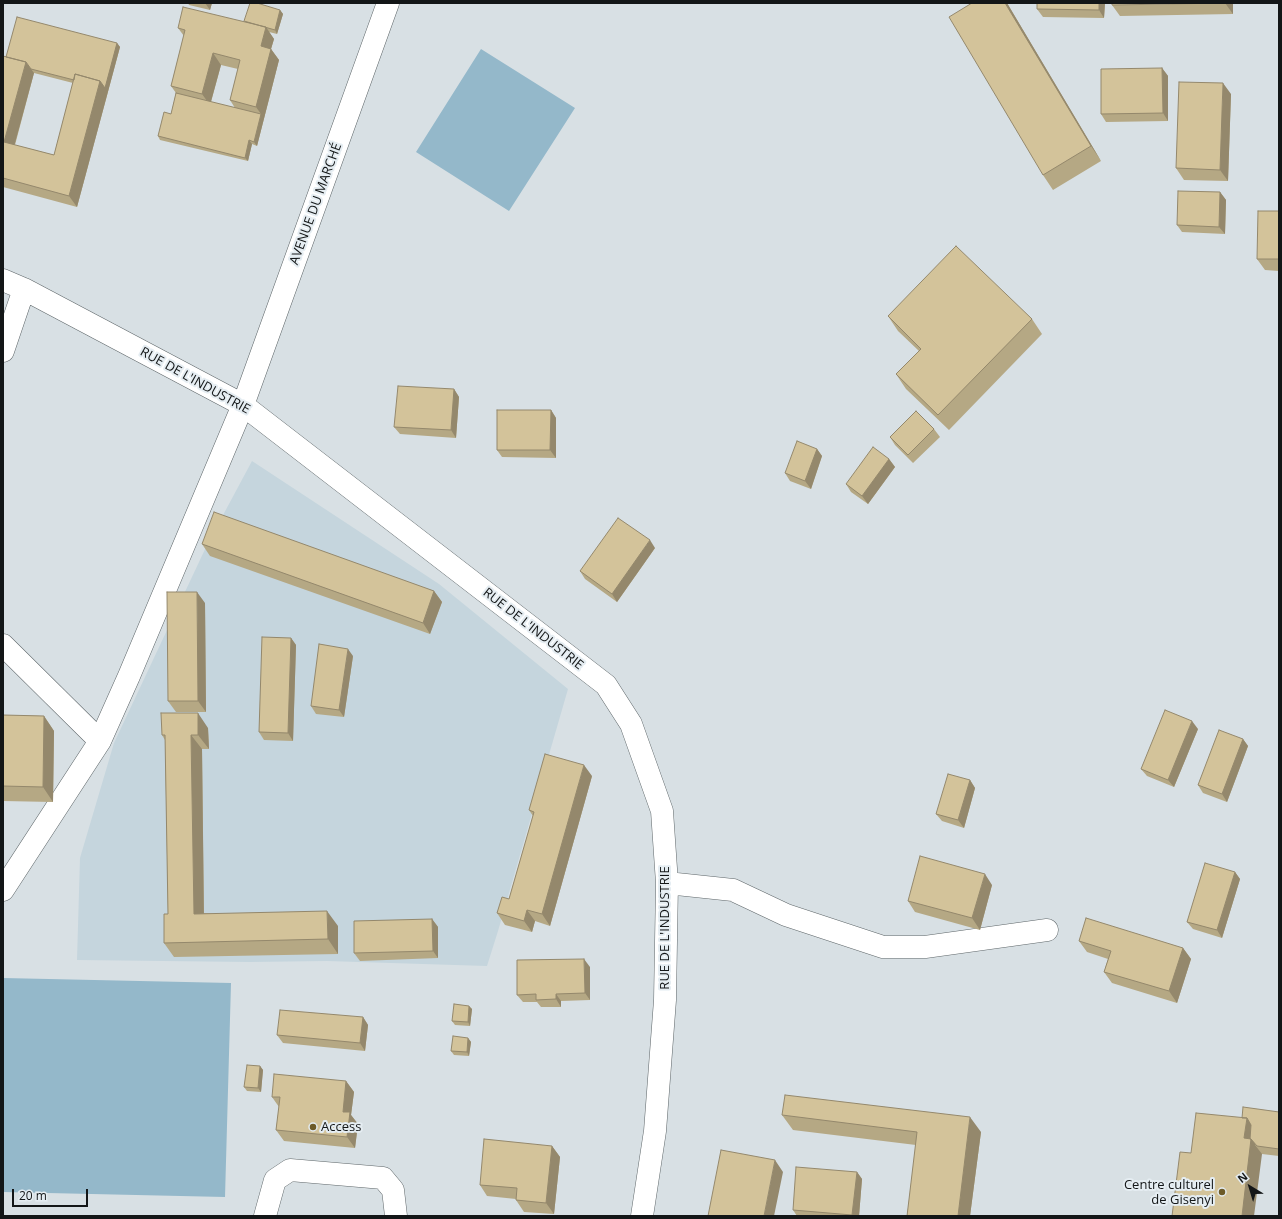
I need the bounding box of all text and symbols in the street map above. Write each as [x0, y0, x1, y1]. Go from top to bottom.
street label: AVENUE DU MARCHÉ [287, 141, 345, 267]
street label: RUE DE L'INDUSTRIE [137, 344, 253, 418]
street label: RUE DE L'INDUSTRIE [480, 585, 586, 673]
street label: RUE DE L'INDUSTRIE [657, 866, 673, 990]
place label: Access [321, 1119, 361, 1135]
marker: Access [308, 1122, 318, 1132]
north arrow [1230, 1167, 1270, 1207]
text: N [1234, 1168, 1250, 1186]
place label: Centre culturel de Gisenyi [1124, 1177, 1214, 1208]
scale bar [14, 1181, 90, 1207]
text: 20 m [19, 1187, 47, 1204]
marker: Centre culturel de Gisenyi [1217, 1187, 1227, 1197]

